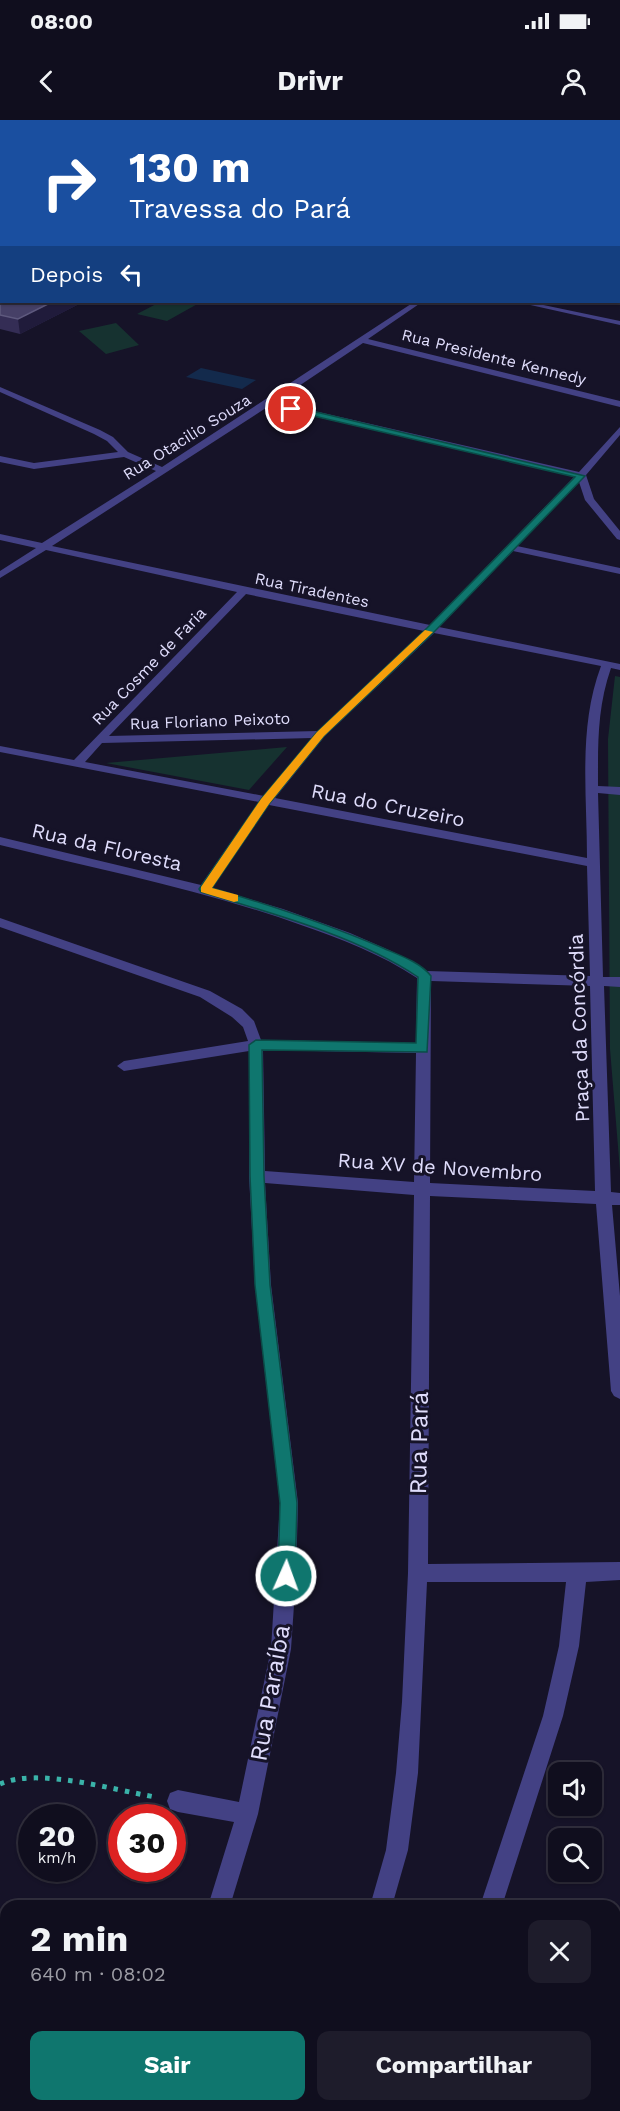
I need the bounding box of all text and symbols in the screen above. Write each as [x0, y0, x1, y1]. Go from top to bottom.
text: 08:00 [30, 9, 93, 34]
icon: back [30, 65, 63, 98]
text: Drivr [277, 65, 343, 97]
icon: person [557, 65, 590, 98]
text: 130 m [129, 143, 251, 192]
icon: right [30, 144, 108, 222]
text: Travessa do Pará [129, 193, 351, 225]
icon: left [115, 258, 148, 291]
text: Depois [30, 262, 103, 287]
street label: Rua Presidente Kennedy [400, 325, 589, 389]
pin [265, 383, 316, 434]
street label: Rua Otacilio Souza [120, 390, 254, 484]
icon: arrive [274, 392, 307, 425]
street label: Rua Tiradentes [253, 569, 371, 611]
street label: Rua Cosme de Faria [88, 603, 210, 729]
street label: Rua Floriano Peixoto [129, 709, 291, 733]
street label: Rua do Cruzeiro [309, 778, 467, 832]
street label: Rua da Floresta [30, 818, 184, 876]
street label: Praça da Concórdia [564, 933, 594, 1123]
street label: Rua XV de Novembro [337, 1148, 543, 1186]
street label: Rua Pará [404, 1391, 434, 1495]
position arrow [254, 1544, 318, 1608]
street label: Rua Paraíba [244, 1623, 296, 1763]
map controls [548, 1762, 602, 1882]
button: sound [548, 1762, 602, 1816]
speed limit sign: 30 [108, 1804, 186, 1882]
text: 20 [38, 1818, 76, 1853]
button: search [548, 1828, 602, 1882]
text: km/h [38, 1849, 76, 1867]
text: 2 min [30, 1918, 128, 1960]
button: close [528, 1920, 591, 1983]
text: 640 m · 08:02 [30, 1962, 166, 1986]
button: Sair [30, 2031, 305, 2100]
button: Compartilhar [317, 2031, 591, 2100]

